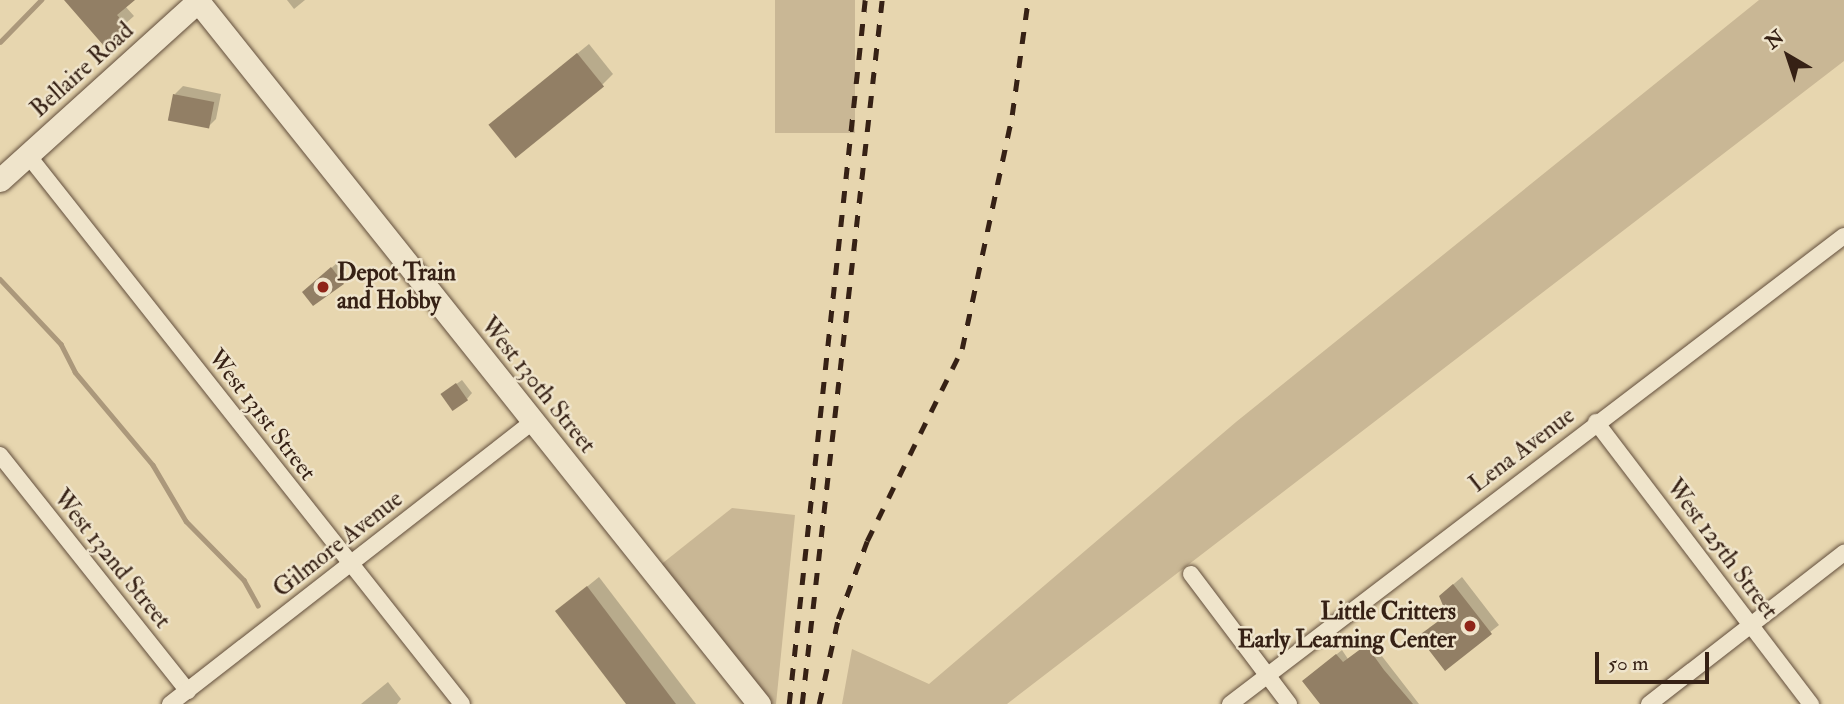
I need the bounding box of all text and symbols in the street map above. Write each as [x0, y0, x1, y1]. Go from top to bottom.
street label: Bellaire Road [25, 16, 139, 124]
north arrow [1753, 21, 1823, 91]
text: N [1761, 25, 1789, 54]
place label: Depot Train and Hobby [337, 259, 456, 315]
marker: Depot Train and Hobby [315, 279, 331, 295]
street label: West 130th Street [474, 311, 602, 459]
street label: West 131st Street [202, 344, 322, 486]
street label: Lena Avenue [1464, 401, 1580, 499]
street label: West 125th Street [1660, 473, 1784, 625]
street label: West 132nd Street [47, 484, 177, 634]
street label: Gilmore Avenue [268, 485, 408, 603]
place label: Little Critters Early Learning Center [1238, 598, 1456, 654]
marker: Little Critters Early Learning Center [1462, 618, 1478, 634]
scale bar [1599, 638, 1713, 682]
text: 50 m [1608, 650, 1649, 677]

